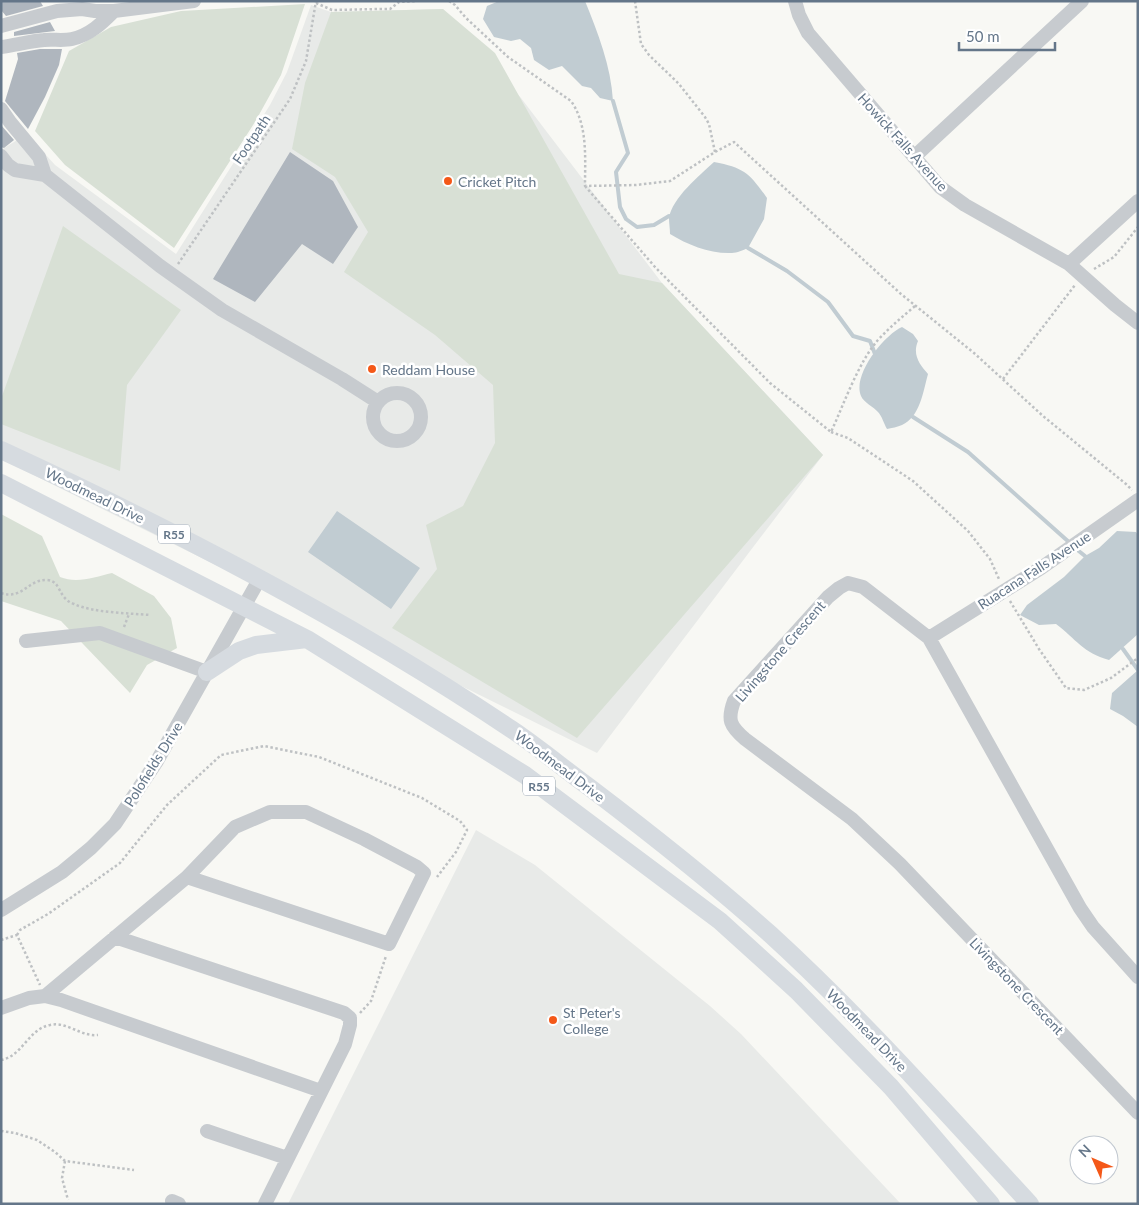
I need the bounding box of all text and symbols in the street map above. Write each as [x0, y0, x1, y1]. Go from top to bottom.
scale bar [959, 20, 1055, 52]
text: 50 m [966, 27, 1000, 45]
street label: Howick Falls Avenue [855, 89, 951, 195]
street label: Footpath [228, 111, 274, 167]
place label: Cricket Pitch [458, 173, 536, 190]
marker: Cricket Pitch [442, 175, 454, 187]
place label: Reddam House [382, 361, 475, 378]
marker: Reddam House [366, 363, 378, 375]
street label: Woodmead Drive [43, 464, 147, 526]
road number: R55 [158, 524, 190, 544]
street label: Ruacana Falls Avenue [974, 527, 1094, 613]
street label: Livingstone Crescent [732, 597, 828, 705]
street label: Polofields Drive [120, 719, 186, 809]
street label: Woodmead Drive [512, 727, 608, 805]
road number: R55 [523, 776, 555, 796]
street label: Livingstone Crescent [966, 934, 1068, 1038]
street label: Woodmead Drive [823, 985, 911, 1075]
place label: St Peter's College [563, 1004, 621, 1037]
marker: St Peter's College [547, 1014, 559, 1026]
north arrow [1069, 1135, 1119, 1185]
text: N [1075, 1141, 1094, 1160]

